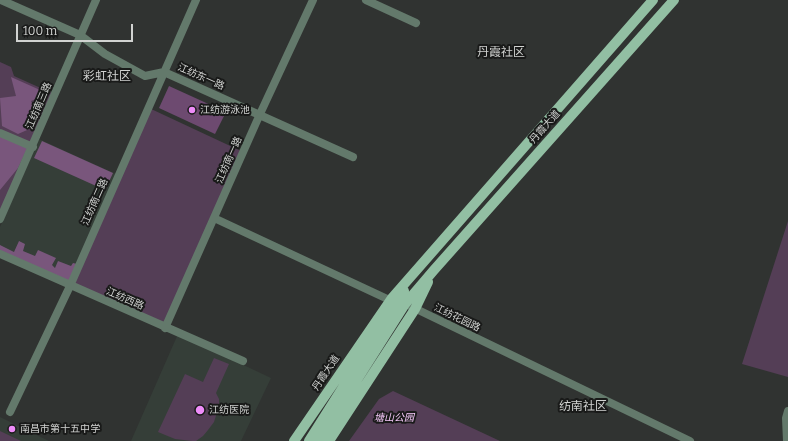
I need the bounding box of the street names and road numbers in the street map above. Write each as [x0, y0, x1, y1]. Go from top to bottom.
street label: 江纺东一路 [176, 61, 226, 93]
street label: 江纺南三路 [24, 81, 54, 131]
street label: 丹霞大道 [527, 108, 563, 146]
street label: 江纺南一路 [213, 135, 245, 185]
street label: 江纺南二路 [79, 177, 111, 227]
street label: 江纺西路 [104, 285, 146, 313]
street label: 江纺花园路 [432, 302, 482, 334]
street label: 丹霞大道 [310, 353, 342, 393]

